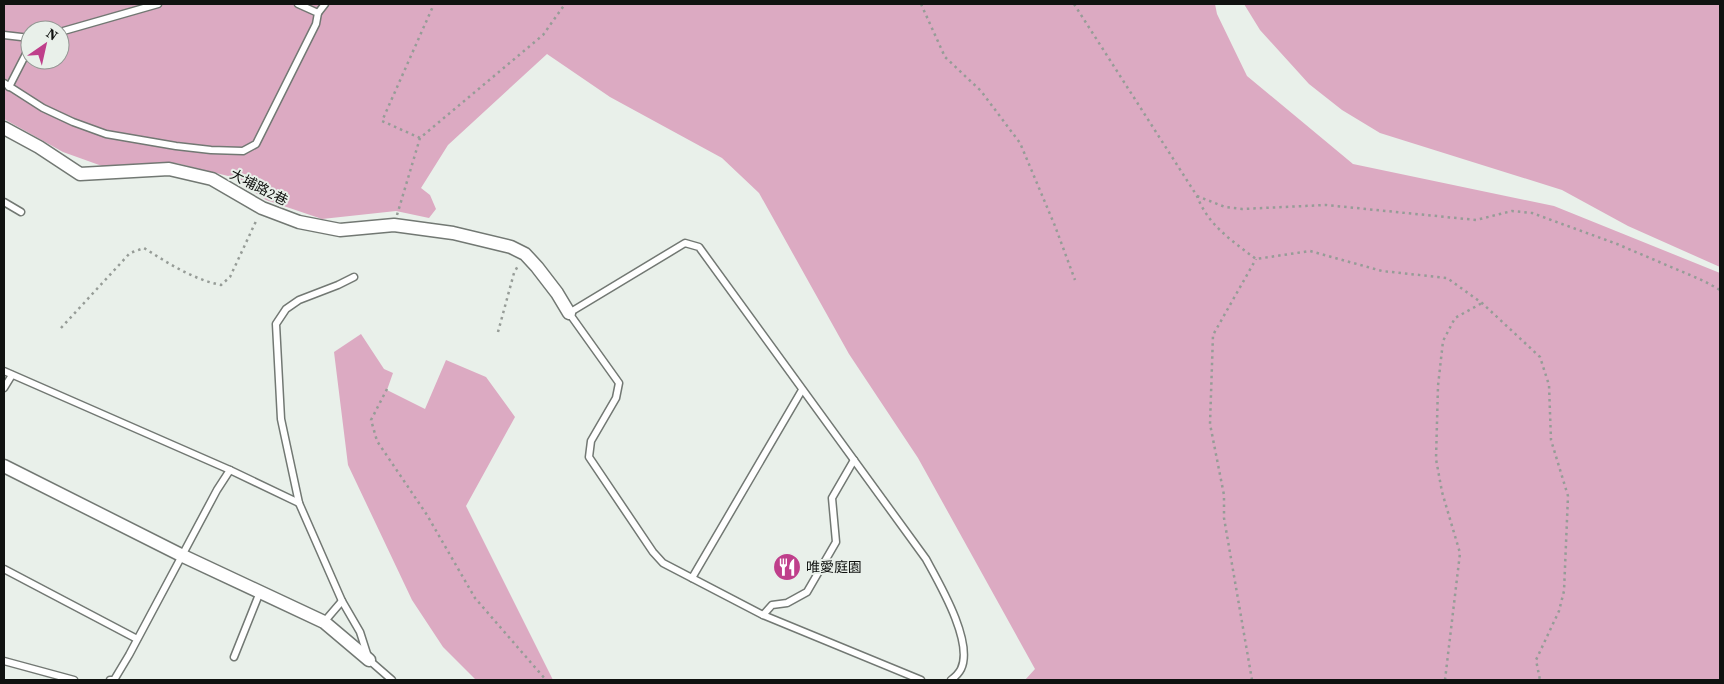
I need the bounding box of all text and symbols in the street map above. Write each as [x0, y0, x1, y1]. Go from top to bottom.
north arrow [20, 20, 70, 70]
text: N [42, 23, 62, 45]
street label: 大埔路2巷 [226, 164, 292, 210]
restaurant icon: 唯愛庭園 [772, 552, 802, 582]
place label: 唯愛庭園 [806, 557, 862, 577]

